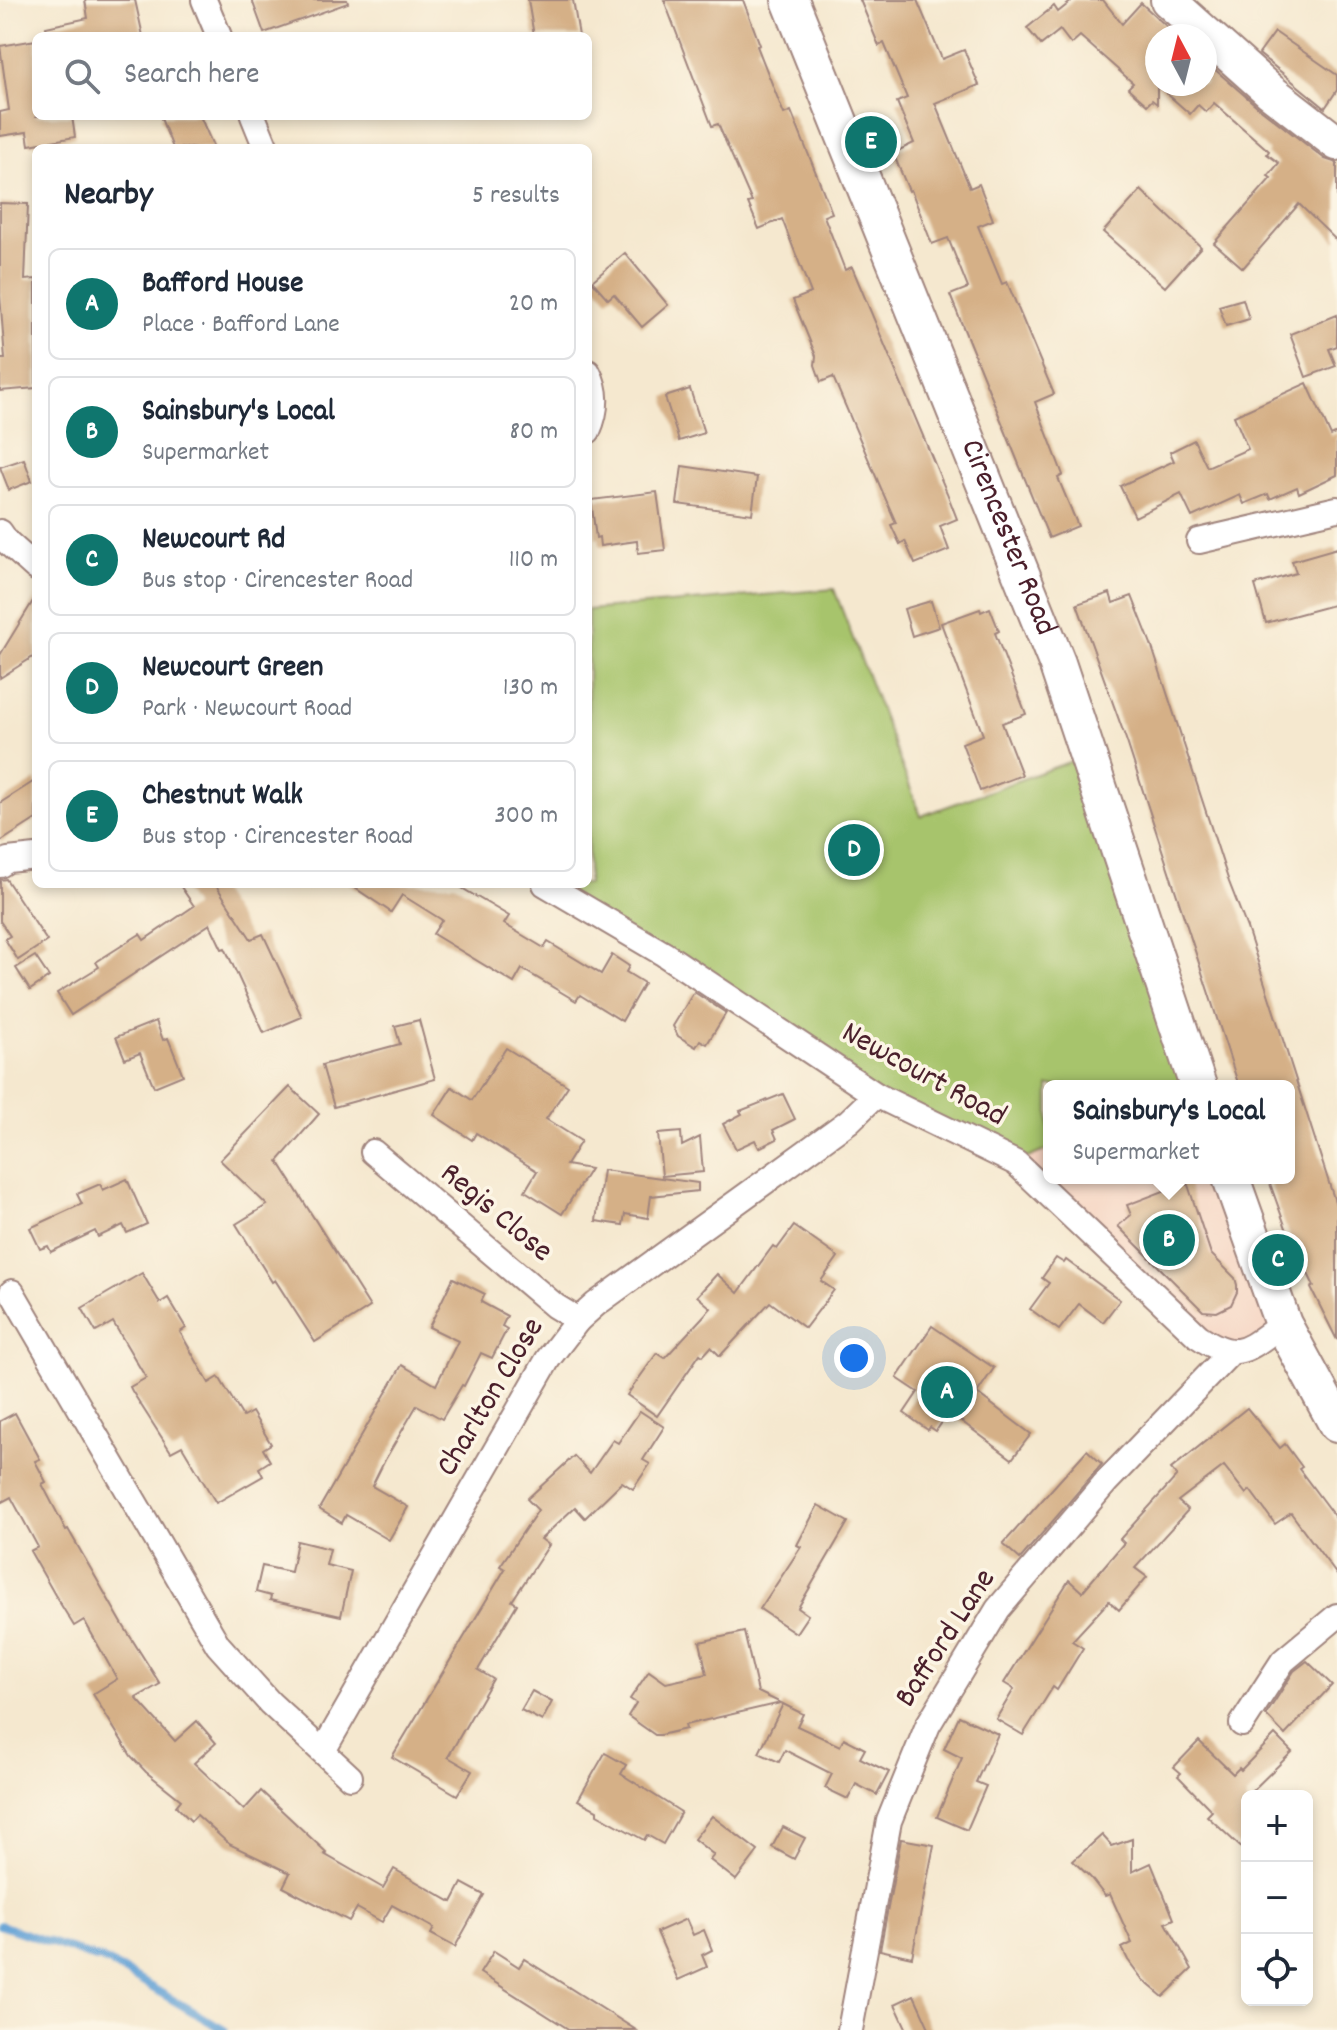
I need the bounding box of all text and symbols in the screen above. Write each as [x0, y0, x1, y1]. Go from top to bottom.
north arrow [1145, 24, 1217, 96]
search box [32, 32, 592, 120]
icon: search [60, 54, 104, 98]
text: Search here [124, 55, 260, 98]
pin: E [845, 112, 897, 172]
text: Nearby [64, 172, 153, 221]
text: 5 results [472, 178, 560, 215]
text: Bafford House [142, 264, 304, 307]
text: A [85, 286, 99, 323]
text: 20 m [509, 286, 558, 323]
text: Place · Bafford Lane [142, 307, 340, 344]
text: Sainsbury's Local [142, 392, 335, 435]
text: B [86, 414, 98, 451]
text: 80 m [510, 414, 558, 451]
street label: Cirencester Road [947, 433, 1067, 643]
text: Supermarket [142, 435, 269, 472]
text: Newcourt Rd [142, 520, 285, 563]
text: C [86, 542, 98, 579]
text: 110 m [509, 542, 558, 579]
text: Bus stop · Cirencester Road [142, 563, 413, 600]
text: Newcourt Green [142, 648, 323, 691]
text: D [85, 670, 99, 707]
text: 130 m [503, 670, 558, 707]
text: Park · Newcourt Road [142, 691, 352, 728]
text: Chestnut Walk [142, 776, 303, 819]
text: E [86, 798, 98, 835]
text: 300 m [494, 798, 558, 835]
text: Bus stop · Cirencester Road [142, 819, 413, 856]
pin: D [828, 820, 880, 880]
street label: Newcourt Road [832, 1012, 1014, 1140]
popup [1043, 1080, 1295, 1184]
text: Sainsbury's Local [1073, 1092, 1265, 1135]
text: Supermarket [1073, 1135, 1200, 1172]
street label: Regis Close [428, 1153, 562, 1275]
pin: B [1143, 1210, 1195, 1270]
pin: C [1252, 1230, 1304, 1290]
street label: Charlton Close [426, 1310, 558, 1486]
your location [834, 1338, 874, 1378]
pin: A [921, 1362, 973, 1422]
street label: Bafford Lane [885, 1561, 1009, 1717]
map controls [1241, 1790, 1313, 2006]
button: + [1241, 1790, 1313, 1862]
button: − [1241, 1862, 1313, 1934]
button: locate [1241, 1934, 1313, 2006]

